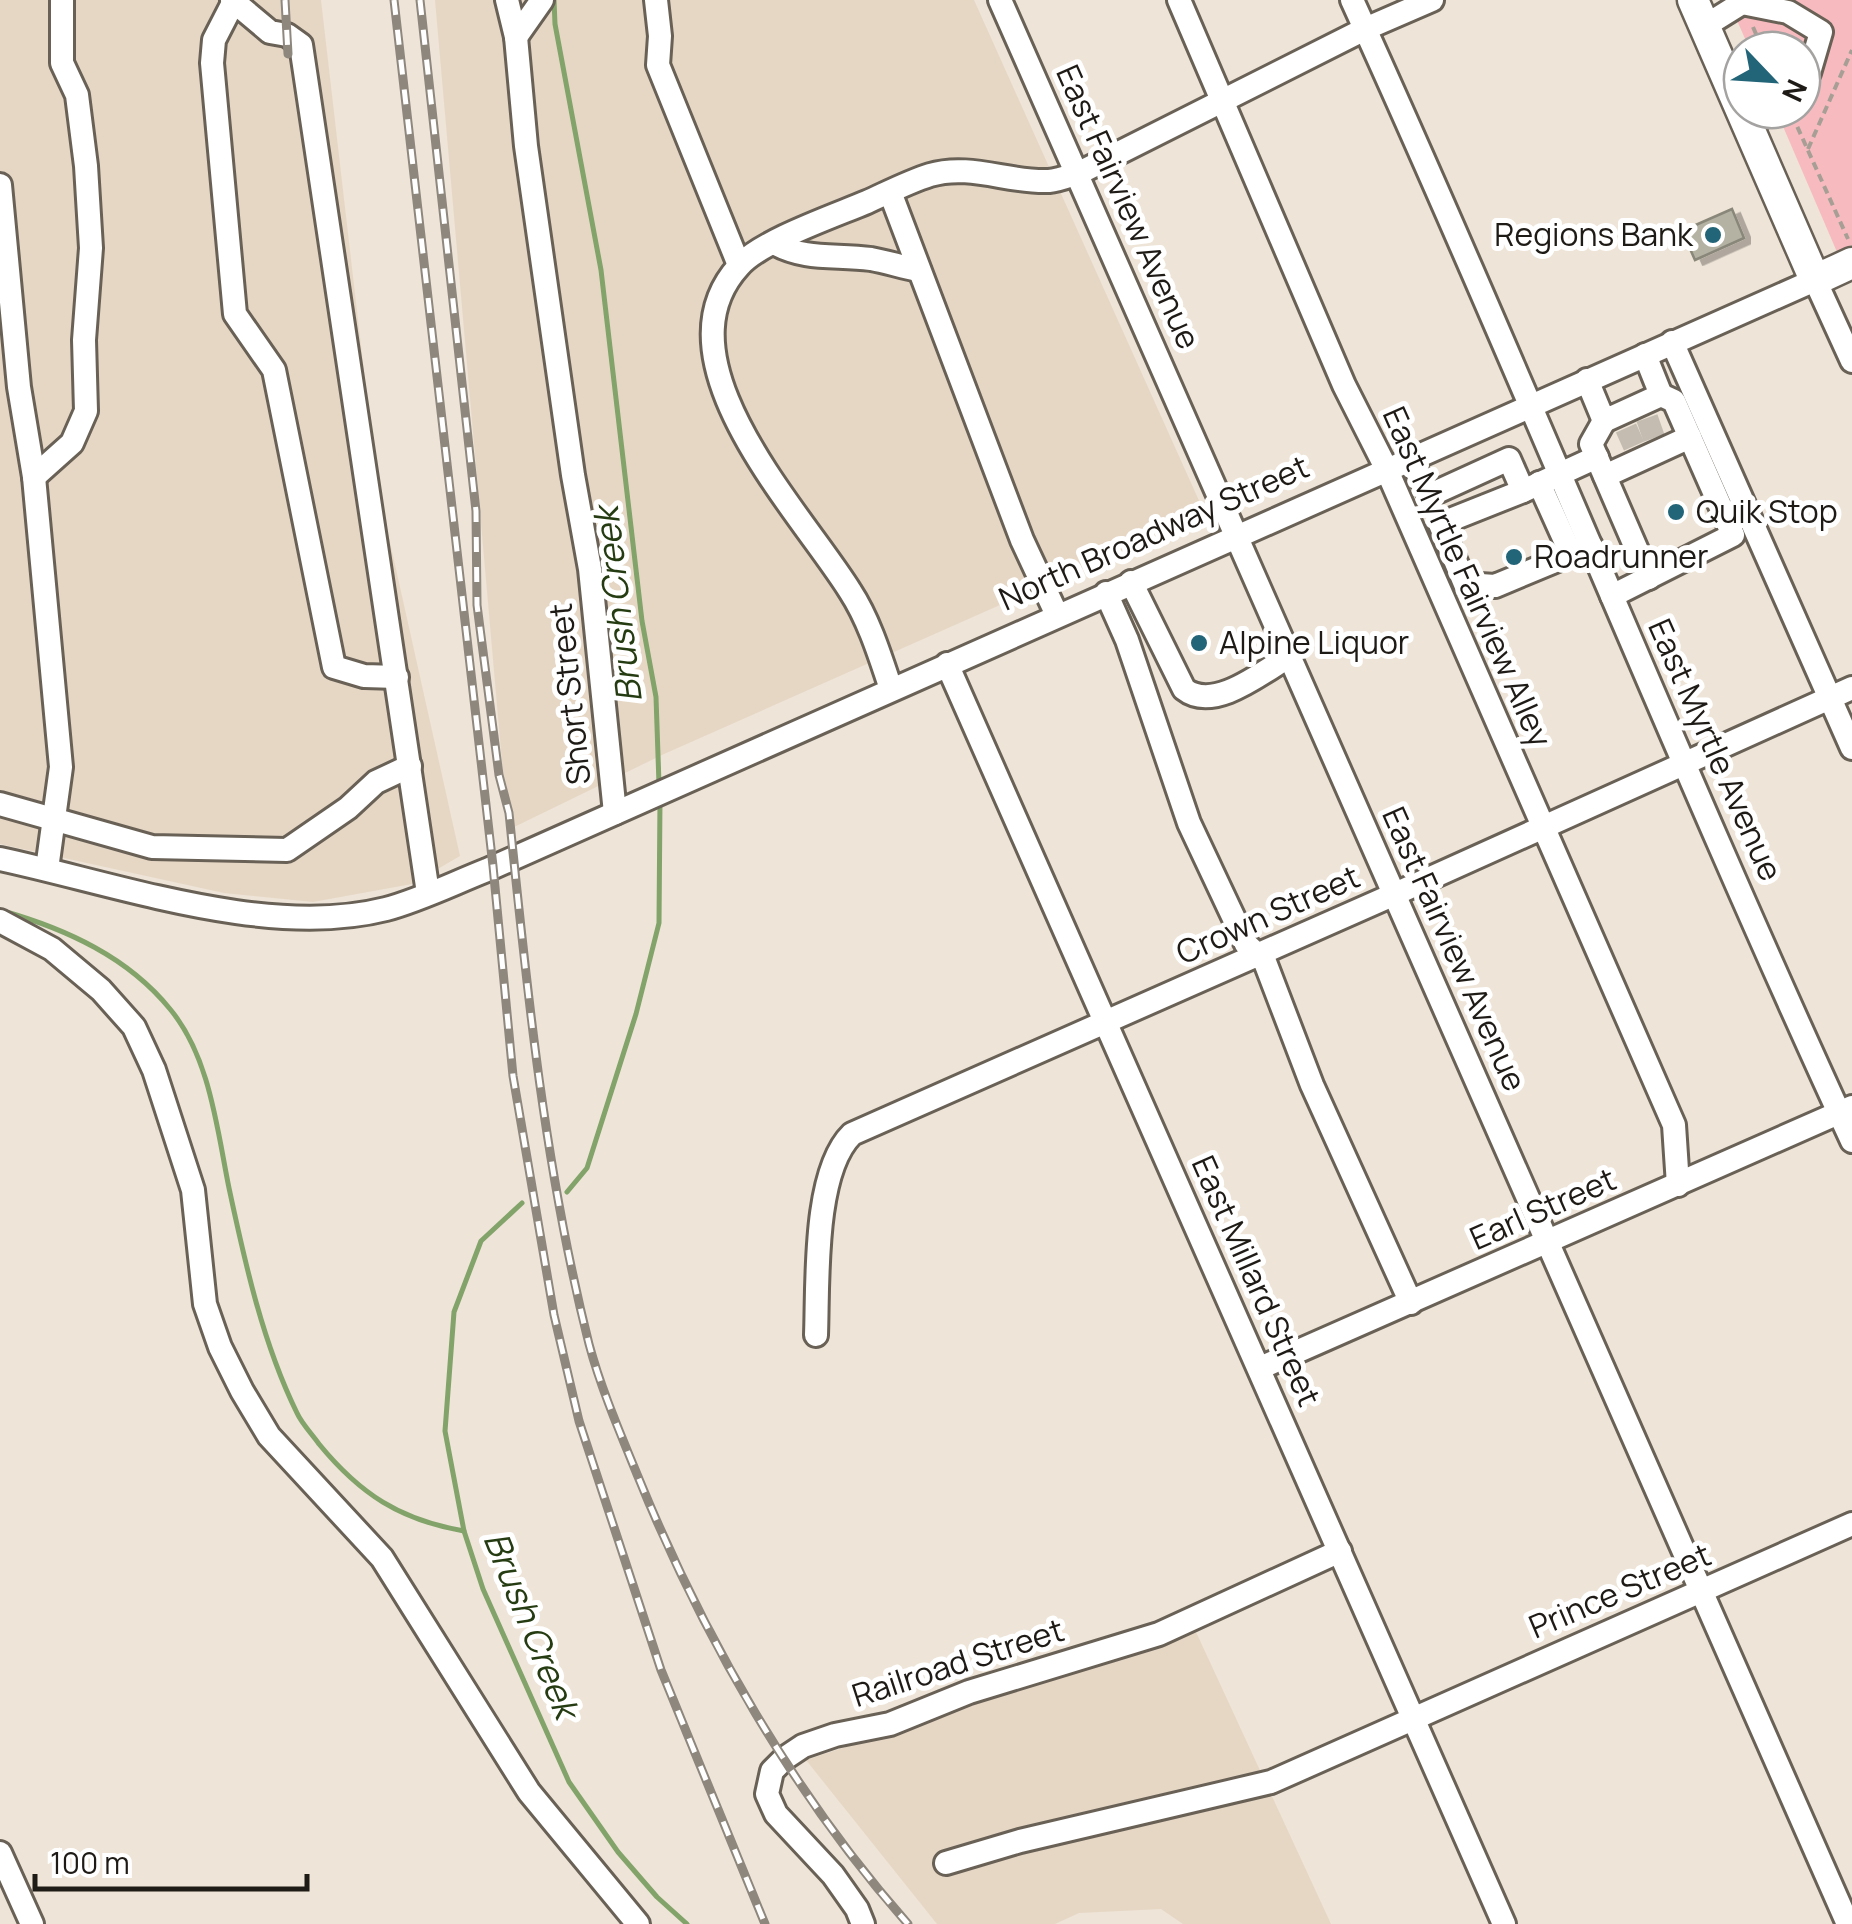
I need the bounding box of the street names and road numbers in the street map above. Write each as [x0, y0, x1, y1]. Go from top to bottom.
street label: East Fairview Avenue [1046, 58, 1211, 356]
street label: East Myrtle Fairview Alley [1373, 399, 1563, 754]
street label: North Broadway Street [992, 444, 1315, 620]
street label: Short Street [538, 601, 600, 787]
street label: East Myrtle Avenue [1638, 612, 1793, 887]
street label: East Fairview Avenue [1372, 800, 1537, 1098]
street label: Crown Street [1169, 854, 1366, 974]
street label: East Millard Street [1182, 1148, 1332, 1413]
street label: Earl Street [1463, 1156, 1623, 1260]
street label: Prince Street [1522, 1532, 1717, 1648]
street label: Railroad Street [846, 1607, 1069, 1717]

